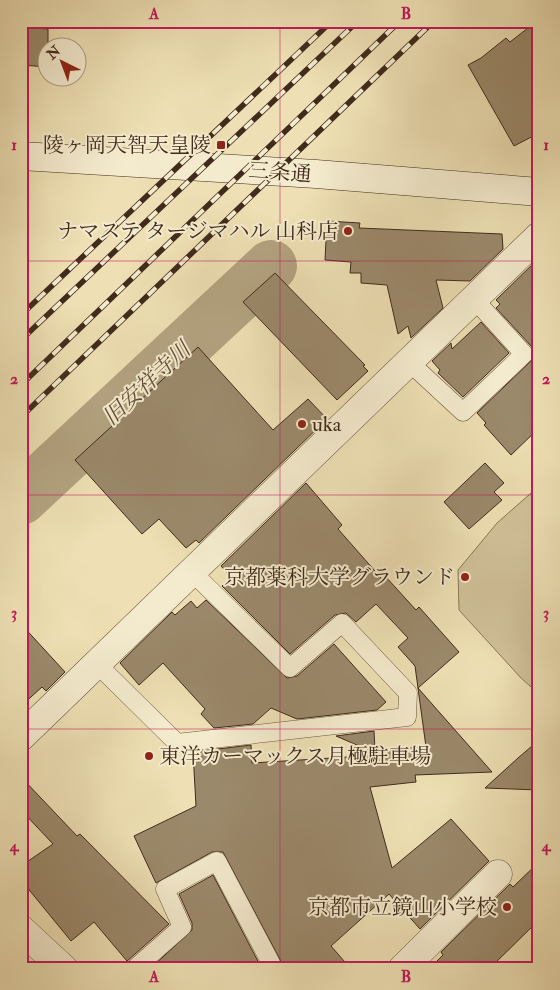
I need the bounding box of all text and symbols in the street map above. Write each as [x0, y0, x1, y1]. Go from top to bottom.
text: A [148, 4, 160, 24]
text: B [401, 4, 411, 24]
north arrow [38, 38, 88, 88]
text: N [43, 42, 64, 64]
place label: 陵ヶ岡天智天皇陵 [43, 132, 211, 159]
text: 1 [11, 135, 17, 155]
text: 1 [543, 135, 549, 155]
marker: 陵ヶ岡天智天皇陵 [215, 139, 227, 151]
street label: 三条通 [248, 157, 312, 188]
place label: ナマステ タージマハル 山科店 [57, 218, 338, 245]
marker: ナマステ タージマハル 山科店 [342, 225, 354, 237]
water label: 旧安祥寺川 [97, 335, 198, 431]
text: 2 [10, 369, 18, 389]
text: 2 [542, 369, 550, 389]
place label: uka [312, 411, 342, 438]
marker: uka [296, 418, 308, 430]
place label: 京都薬科大学グラウンド [224, 564, 455, 591]
marker: 京都薬科大学グラウンド [459, 571, 471, 583]
text: 3 [11, 603, 17, 623]
text: 3 [543, 603, 549, 623]
place label: 東洋カーマックス月極駐車場 [159, 743, 431, 770]
marker: 東洋カーマックス月極駐車場 [143, 750, 155, 762]
text: 4 [9, 836, 20, 856]
text: 4 [541, 836, 552, 856]
place label: 京都市立鏡山小学校 [308, 894, 497, 921]
marker: 京都市立鏡山小学校 [501, 901, 513, 913]
text: A [148, 967, 160, 987]
text: B [401, 967, 411, 987]

